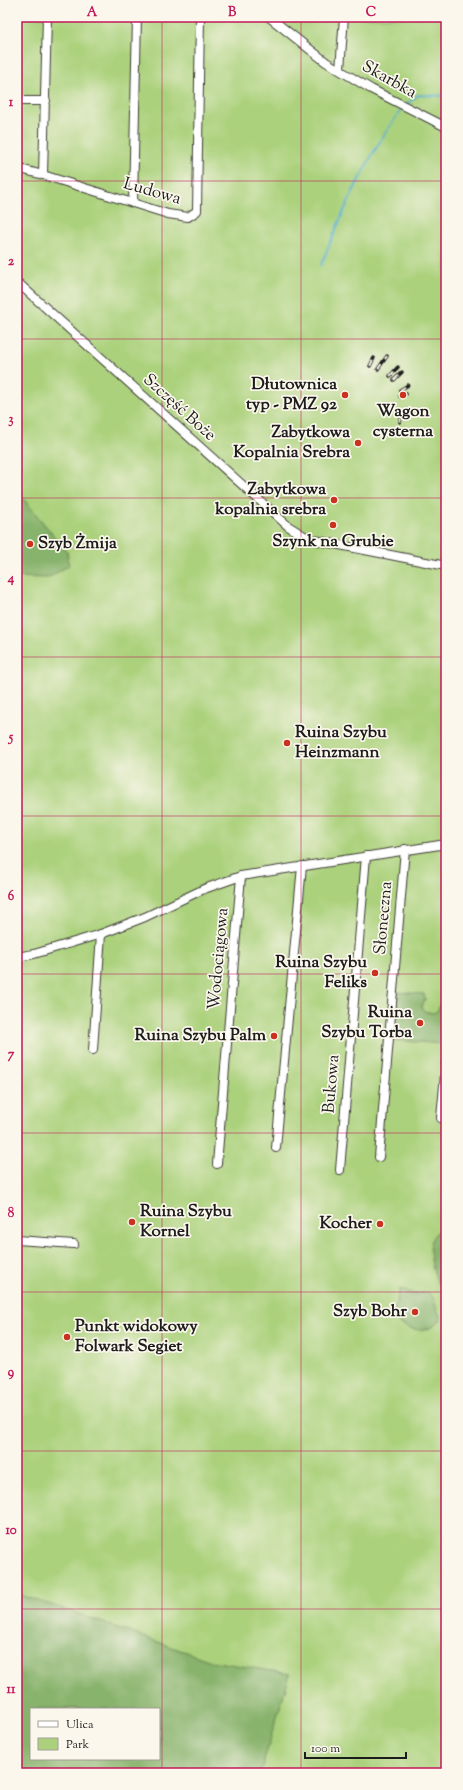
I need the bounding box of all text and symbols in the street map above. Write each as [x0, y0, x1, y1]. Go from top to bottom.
text: A [87, 4, 98, 22]
text: B [228, 4, 237, 22]
text: C [366, 4, 376, 22]
street label: Skarbka [357, 55, 421, 105]
text: 1 [9, 94, 14, 112]
street label: Ludowa [120, 172, 184, 212]
text: 2 [8, 253, 15, 271]
street label: Szczęść Boże [137, 369, 221, 447]
place label: Dłutownica typ - PMZ 92 [246, 373, 337, 417]
marker: Dłutownica typ - PMZ 92 [340, 390, 350, 400]
marker: Wagon cysterna [398, 390, 408, 400]
place label: Wagon cysterna [373, 400, 433, 444]
text: 3 [8, 411, 14, 429]
place label: Zabytkowa Kopalnia Srebra [233, 421, 350, 465]
marker: Zabytkowa Kopalnia Srebra [353, 438, 363, 448]
place label: Zabytkowa kopalnia srebra [214, 478, 326, 522]
marker: Zabytkowa kopalnia srebra [329, 495, 339, 505]
marker: Szynk na Grubie [328, 520, 338, 530]
place label: Szynk na Grubie [272, 530, 394, 554]
place label: Szyb Żmija [38, 532, 117, 556]
marker: Szyb Żmija [25, 539, 35, 549]
text: 4 [7, 570, 15, 588]
place label: Ruina Szybu Heinzmann [295, 721, 387, 765]
text: 5 [8, 729, 14, 747]
marker: Ruina Szybu Heinzmann [282, 738, 292, 748]
street label: Słoneczna [369, 880, 399, 956]
text: 6 [8, 888, 15, 906]
street label: Wodociągowa [203, 907, 235, 1011]
place label: Ruina Szybu Feliks [275, 951, 367, 995]
marker: Ruina Szybu Feliks [370, 968, 380, 978]
place label: Ruina Szybu Torba [321, 1001, 412, 1045]
marker: Ruina Szybu Torba [415, 1018, 425, 1028]
place label: Ruina Szybu Palm [135, 1024, 267, 1048]
marker: Ruina Szybu Palm [269, 1031, 279, 1041]
text: 7 [8, 1046, 15, 1064]
street label: Bukowa [317, 1054, 347, 1114]
place label: Ruina Szybu Kornel [140, 1200, 232, 1244]
text: 8 [8, 1205, 15, 1223]
place label: Kocher [319, 1212, 373, 1236]
marker: Ruina Szybu Kornel [127, 1217, 137, 1227]
marker: Kocher [375, 1219, 385, 1229]
place label: Szyb Bohr [333, 1300, 408, 1324]
marker: Szyb Bohr [410, 1307, 420, 1317]
place label: Punkt widokowy Folwark Segiet [75, 1315, 198, 1359]
marker: Punkt widokowy Folwark Segiet [62, 1332, 72, 1342]
text: 9 [8, 1364, 15, 1382]
text: 10 [5, 1522, 17, 1540]
text: 11 [7, 1681, 16, 1699]
legend [30, 1708, 160, 1760]
text: Ulica [66, 1716, 94, 1734]
scale bar [305, 1734, 406, 1760]
text: Park [66, 1736, 89, 1754]
text: 100 m [311, 1740, 340, 1758]

